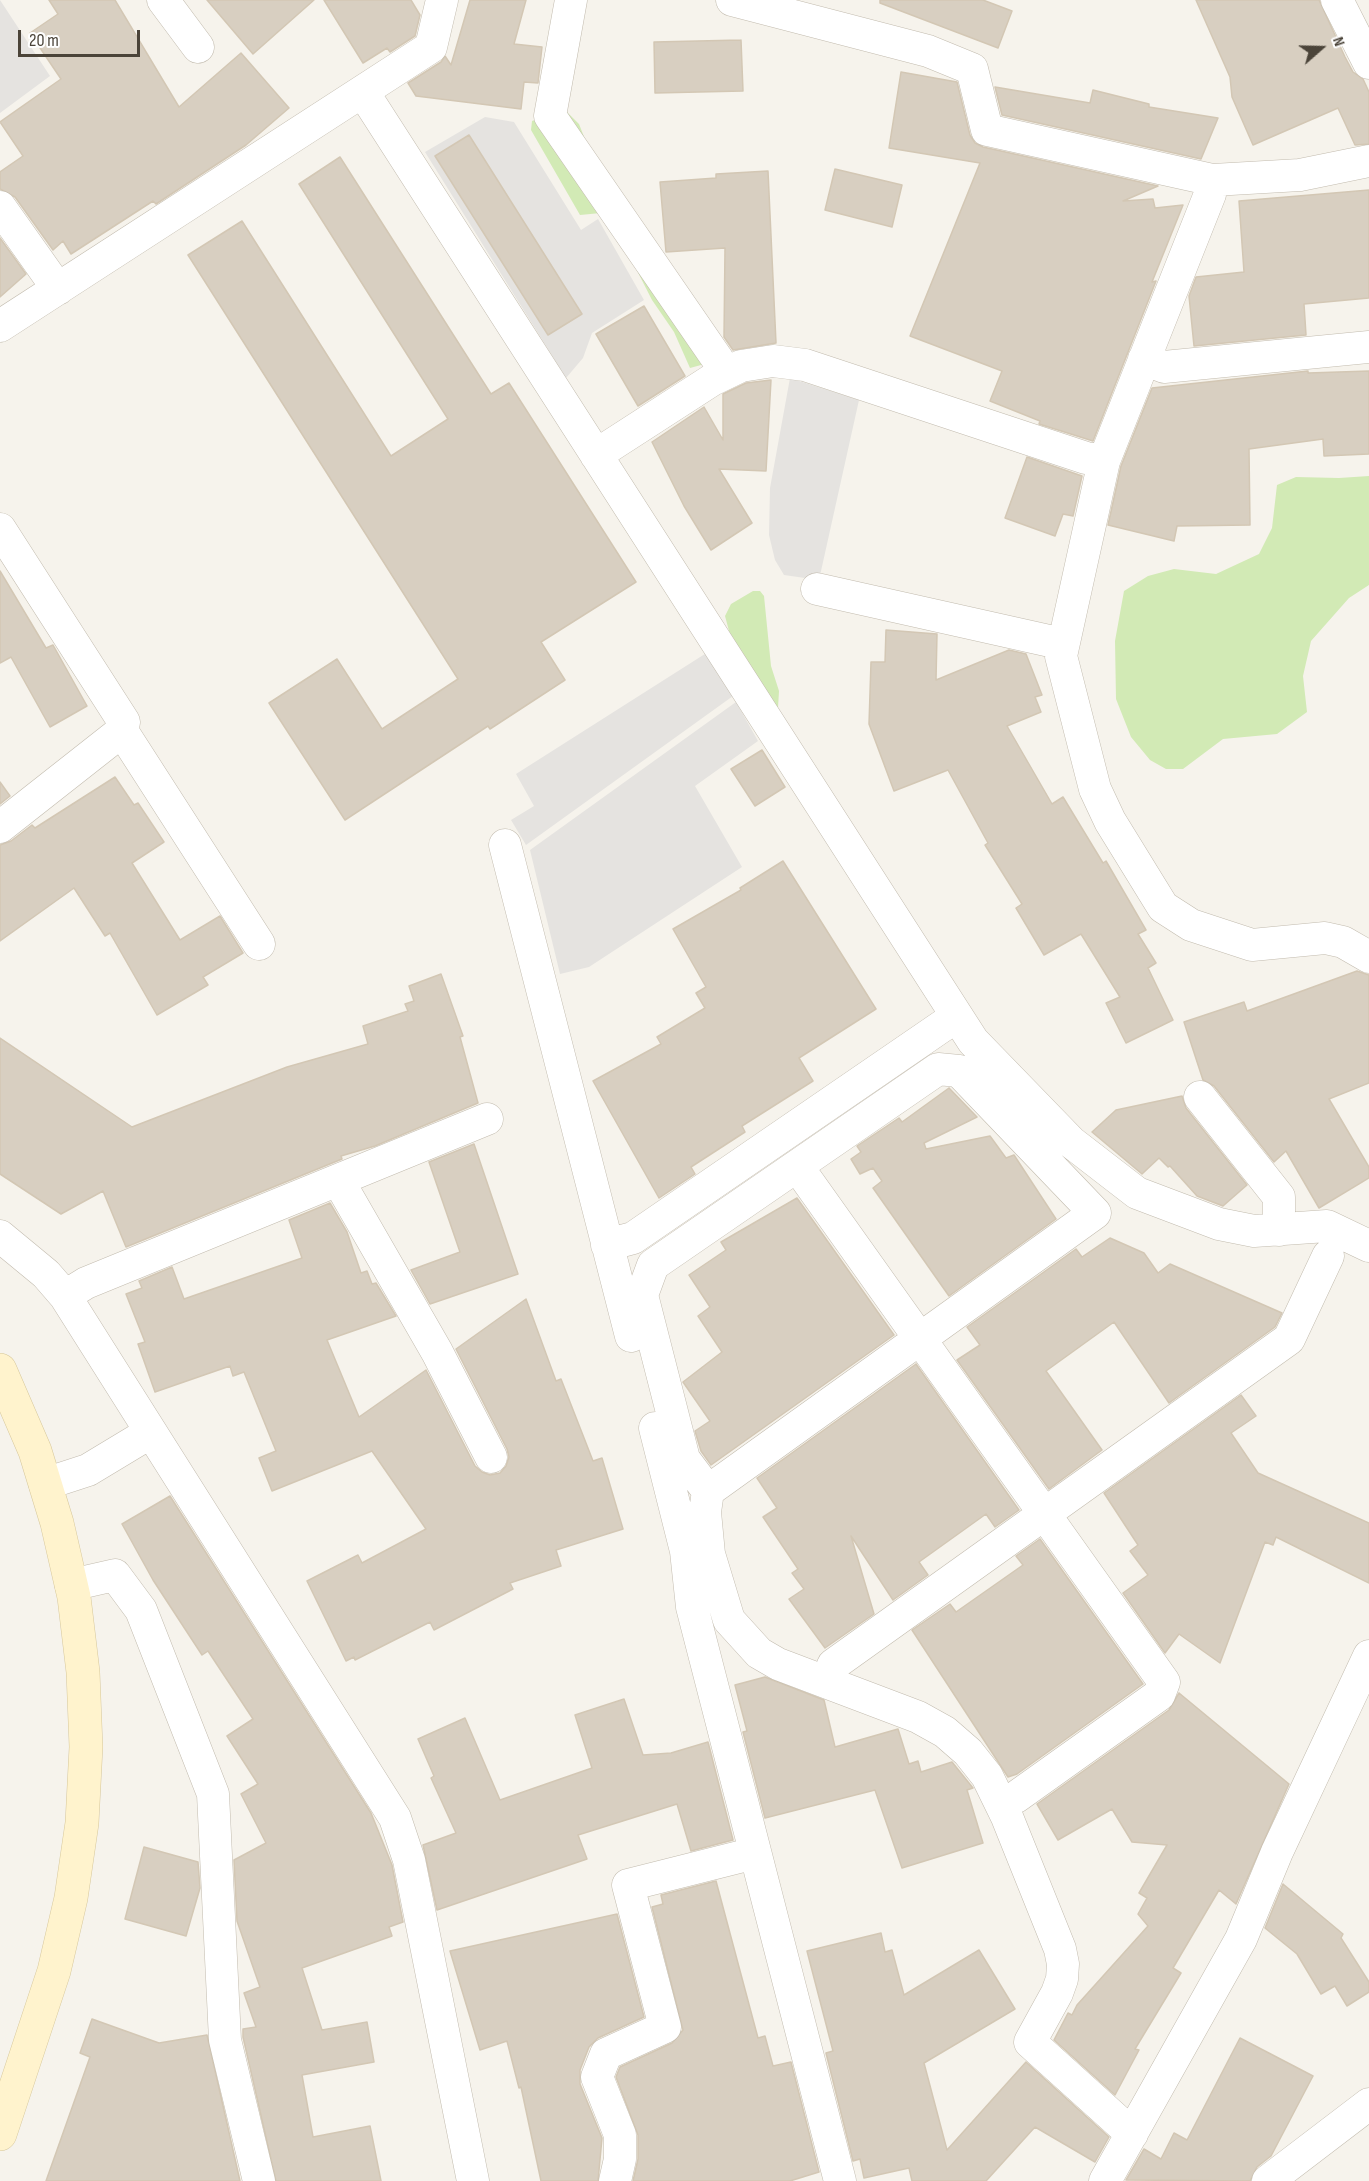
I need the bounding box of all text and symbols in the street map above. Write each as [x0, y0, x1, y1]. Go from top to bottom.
scale bar [21, 18, 142, 56]
north arrow [1291, 18, 1351, 78]
text: 20 m [29, 30, 59, 51]
text: N [1328, 34, 1349, 49]

